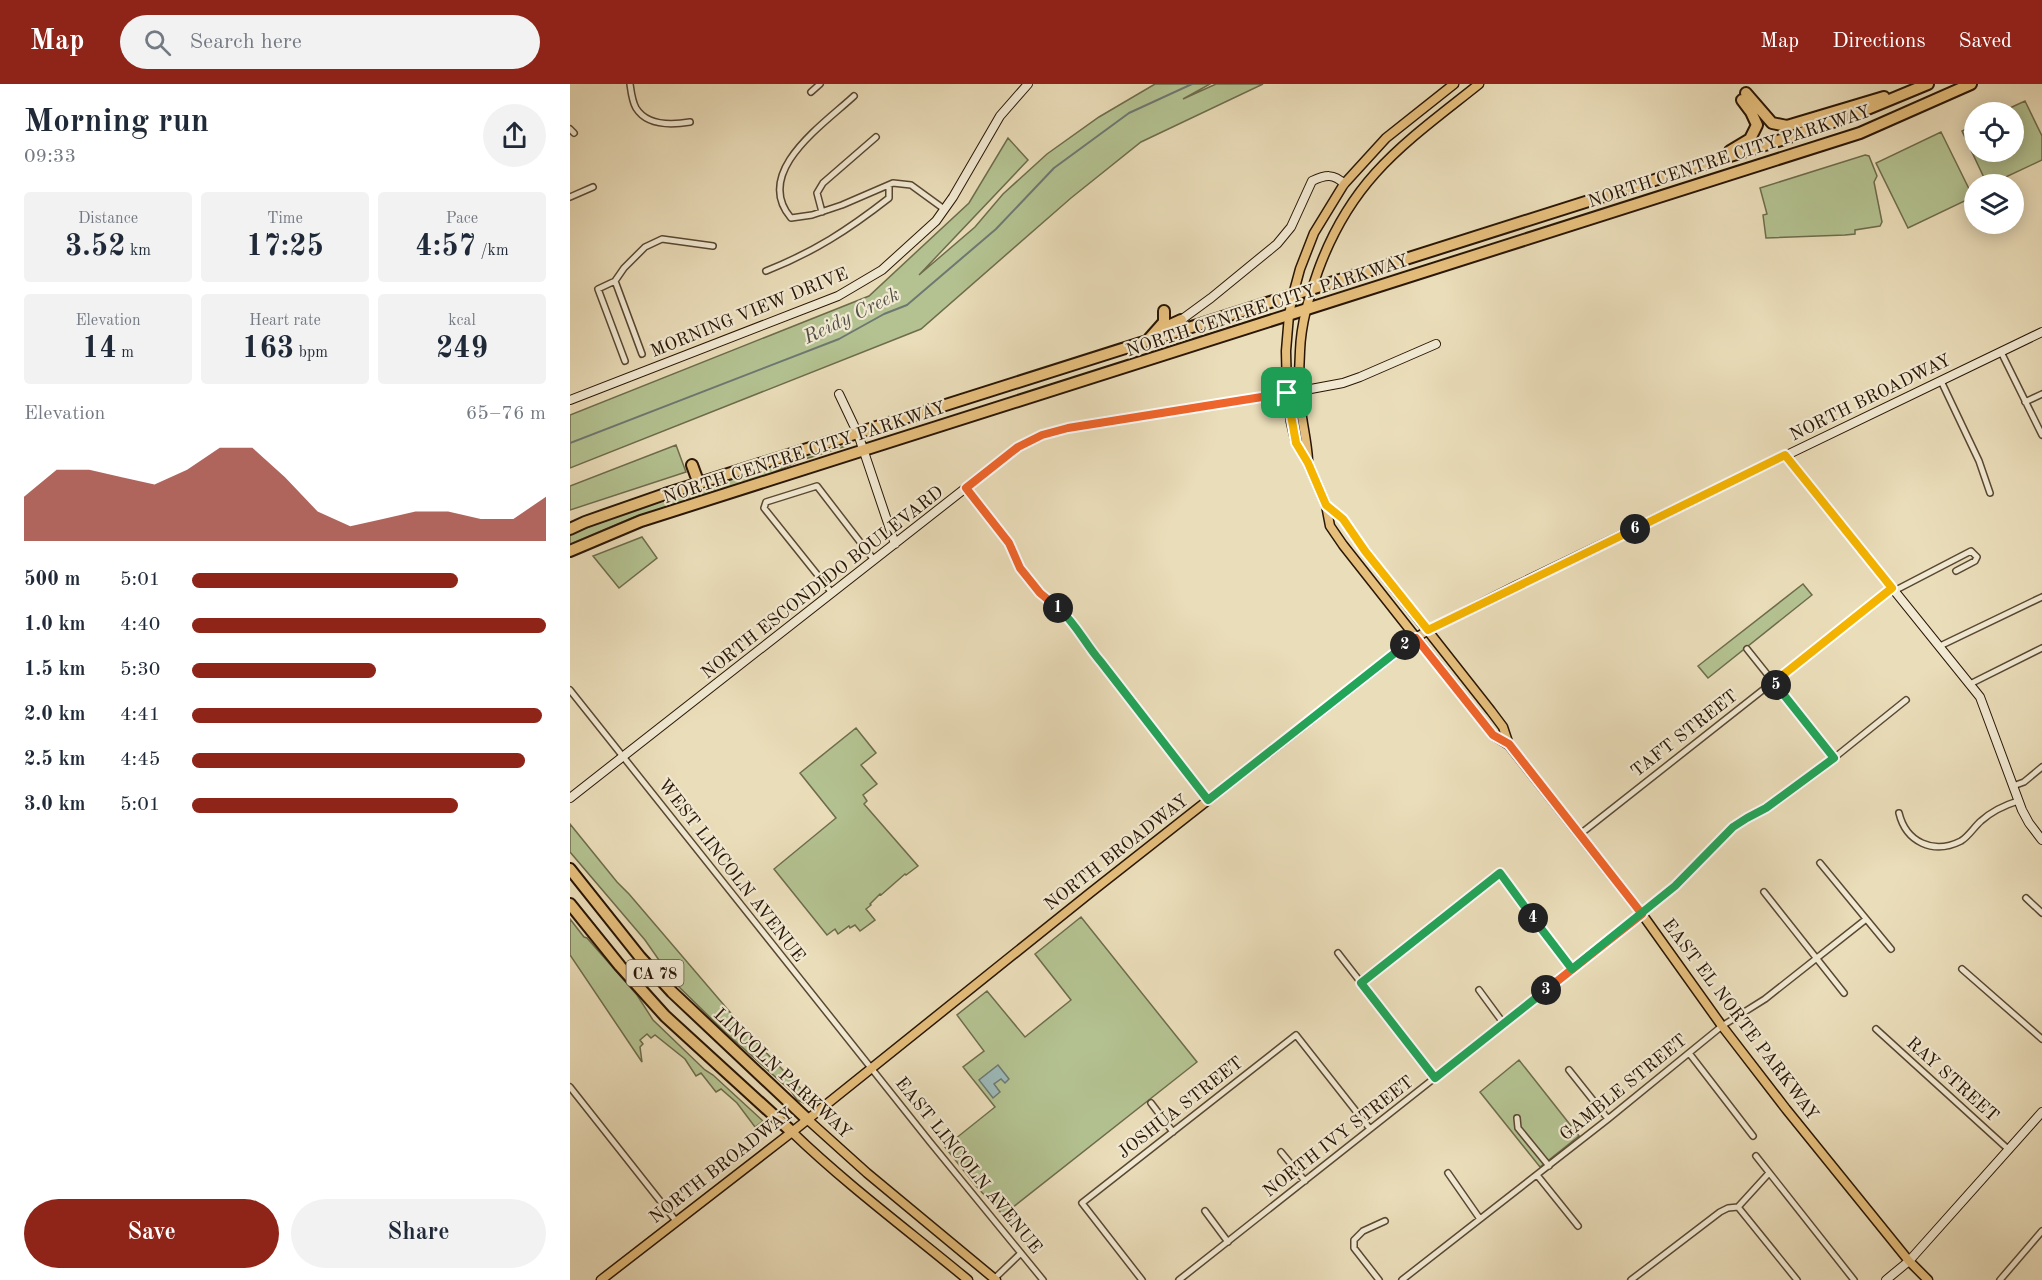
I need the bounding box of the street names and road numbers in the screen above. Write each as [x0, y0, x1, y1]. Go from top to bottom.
street label: NORTH CENTRE CITY PARKWAY [1586, 103, 1873, 211]
street label: NORTH CENTRE CITY PARKWAY [1124, 252, 1411, 360]
street label: MORNING VIEW DRIVE [648, 265, 851, 361]
street label: NORTH BROADWAY [1787, 351, 1954, 445]
street label: NORTH CENTRE CITY PARKWAY [661, 399, 948, 507]
street label: NORTH ESCONDIDO BOULEVARD [698, 483, 947, 683]
street label: TAFT STREET [1628, 687, 1741, 781]
street label: WEST LINCOLN AVENUE [654, 776, 808, 966]
street label: NORTH BROADWAY [1041, 791, 1192, 914]
street label: EAST EL NORTE PARKWAY [1659, 916, 1822, 1124]
road number: CA 78 [626, 960, 683, 986]
street label: LINCOLN PARKWAY [710, 1005, 855, 1142]
street label: GAMBLE STREET [1557, 1031, 1691, 1144]
street label: RAY STREET [1903, 1034, 2002, 1126]
street label: JOSHUA STREET [1115, 1053, 1247, 1162]
street label: NORTH IVY STREET [1260, 1073, 1417, 1201]
street label: EAST LINCOLN AVENUE [892, 1074, 1045, 1257]
street label: NORTH BROADWAY [646, 1104, 797, 1227]

